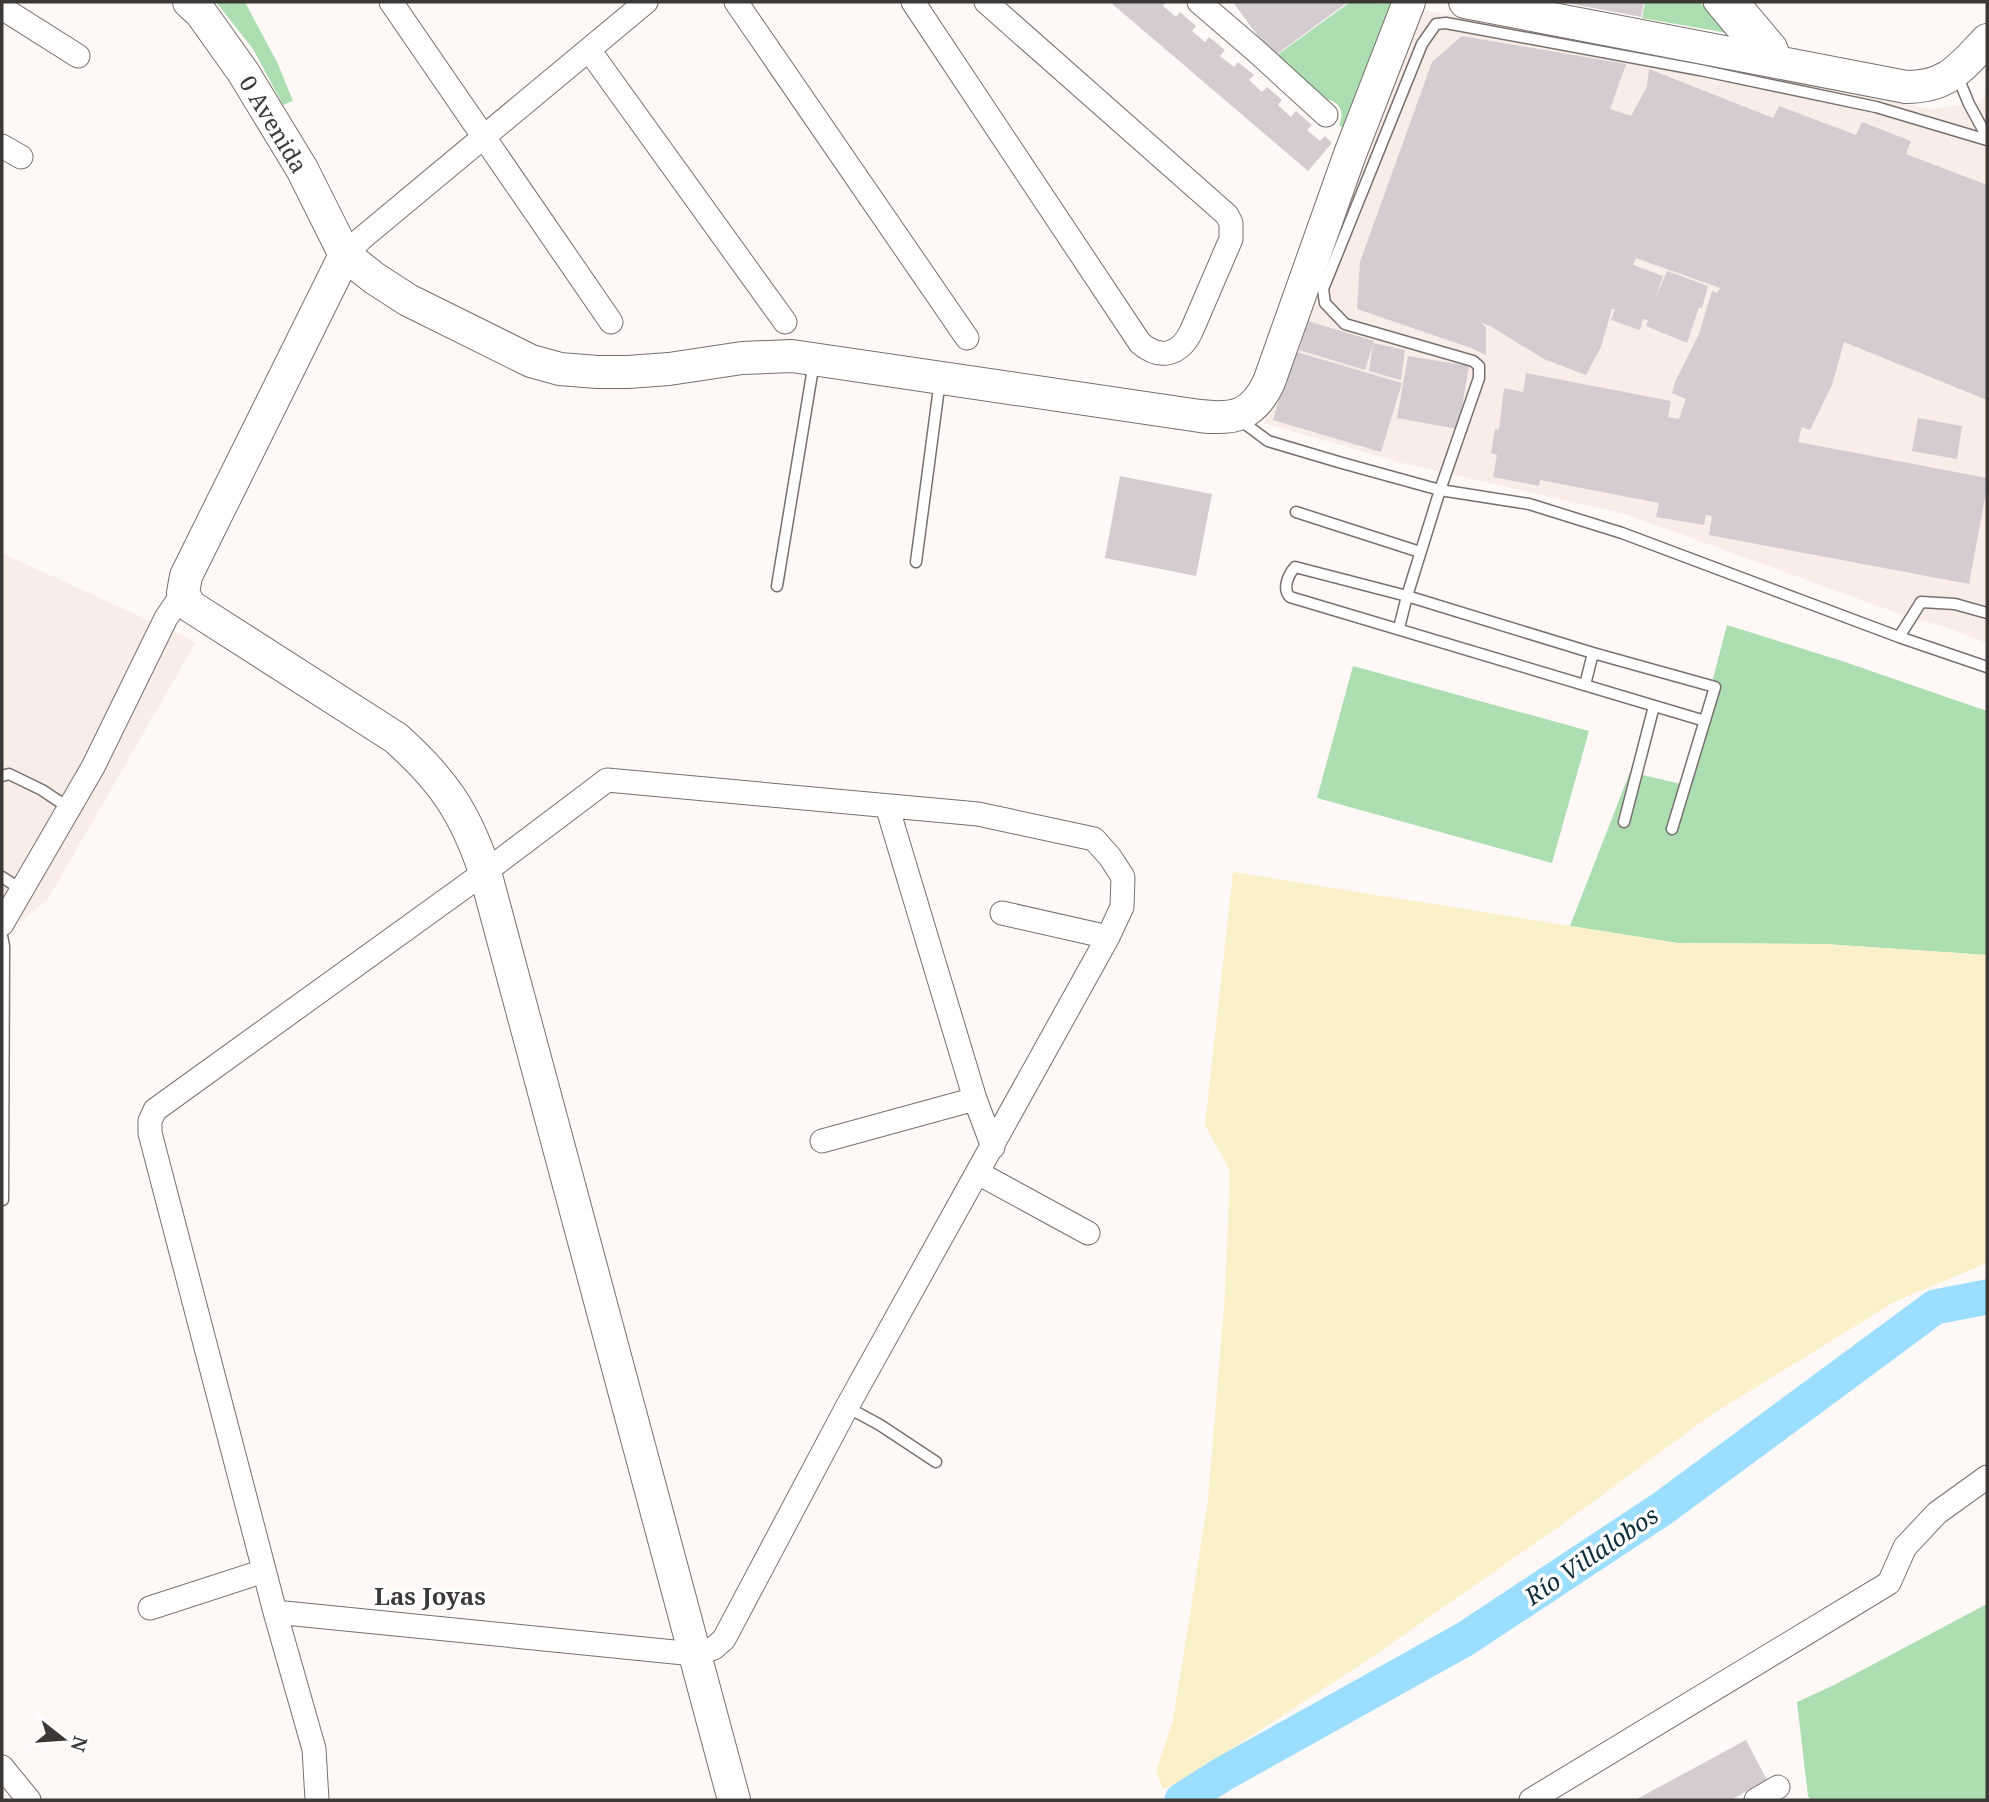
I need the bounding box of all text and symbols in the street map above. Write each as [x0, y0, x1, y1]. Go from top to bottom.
street label: 0 Avenida [232, 69, 316, 179]
water label: Río Villalobos [1517, 1498, 1664, 1612]
district label: Las Joyas [374, 1579, 486, 1612]
north arrow [28, 1704, 98, 1774]
text: N [65, 1733, 94, 1755]

